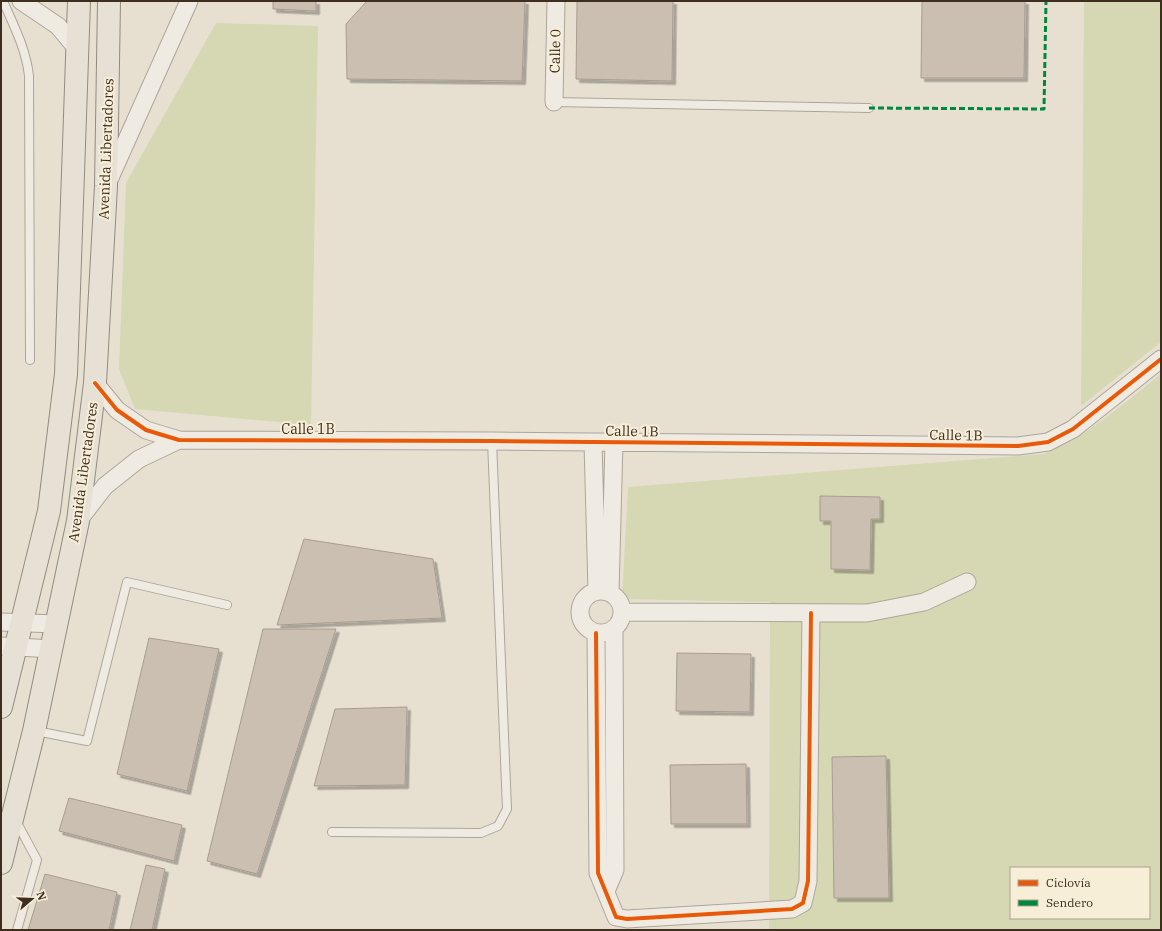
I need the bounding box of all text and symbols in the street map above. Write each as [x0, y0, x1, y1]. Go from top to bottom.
street label: Calle 0 [546, 29, 564, 73]
street label: Avenida Libertadores [95, 78, 117, 220]
street label: Avenida Libertadores [64, 401, 102, 543]
street label: Calle 1B [281, 420, 335, 438]
street label: Calle 1B [605, 422, 659, 440]
street label: Calle 1B [929, 426, 983, 444]
legend [1010, 867, 1150, 919]
text: Ciclovía [1046, 875, 1091, 890]
north arrow [12, 879, 52, 919]
text: N [33, 889, 50, 902]
text: Sendero [1046, 895, 1093, 910]

